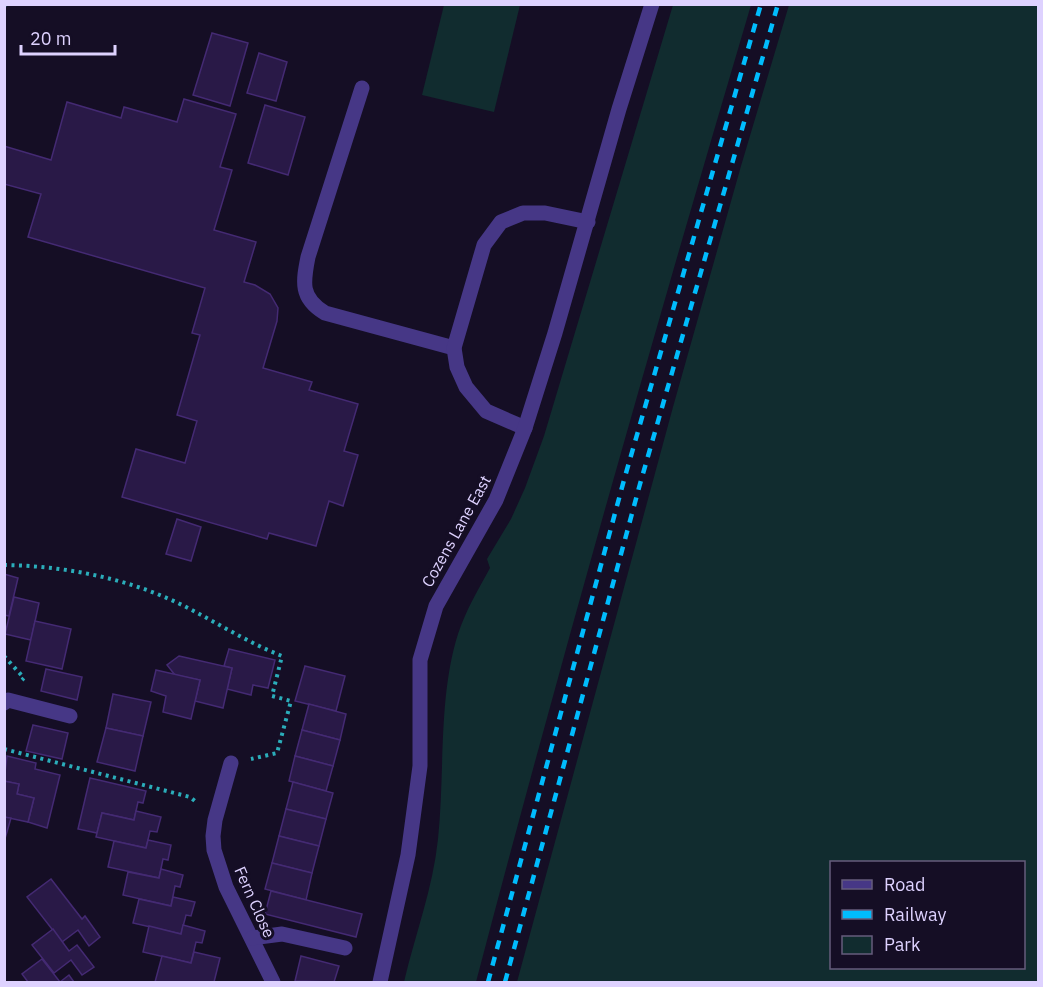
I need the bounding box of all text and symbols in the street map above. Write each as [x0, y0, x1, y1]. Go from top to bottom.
scale bar [21, 18, 116, 56]
text: 20 m [30, 27, 72, 50]
street label: Cozens Lane East [417, 472, 495, 590]
legend [830, 861, 1025, 969]
street label: Fern Close [230, 863, 280, 941]
text: Road [884, 873, 925, 896]
text: Railway [884, 903, 946, 926]
text: Park [884, 933, 921, 956]

